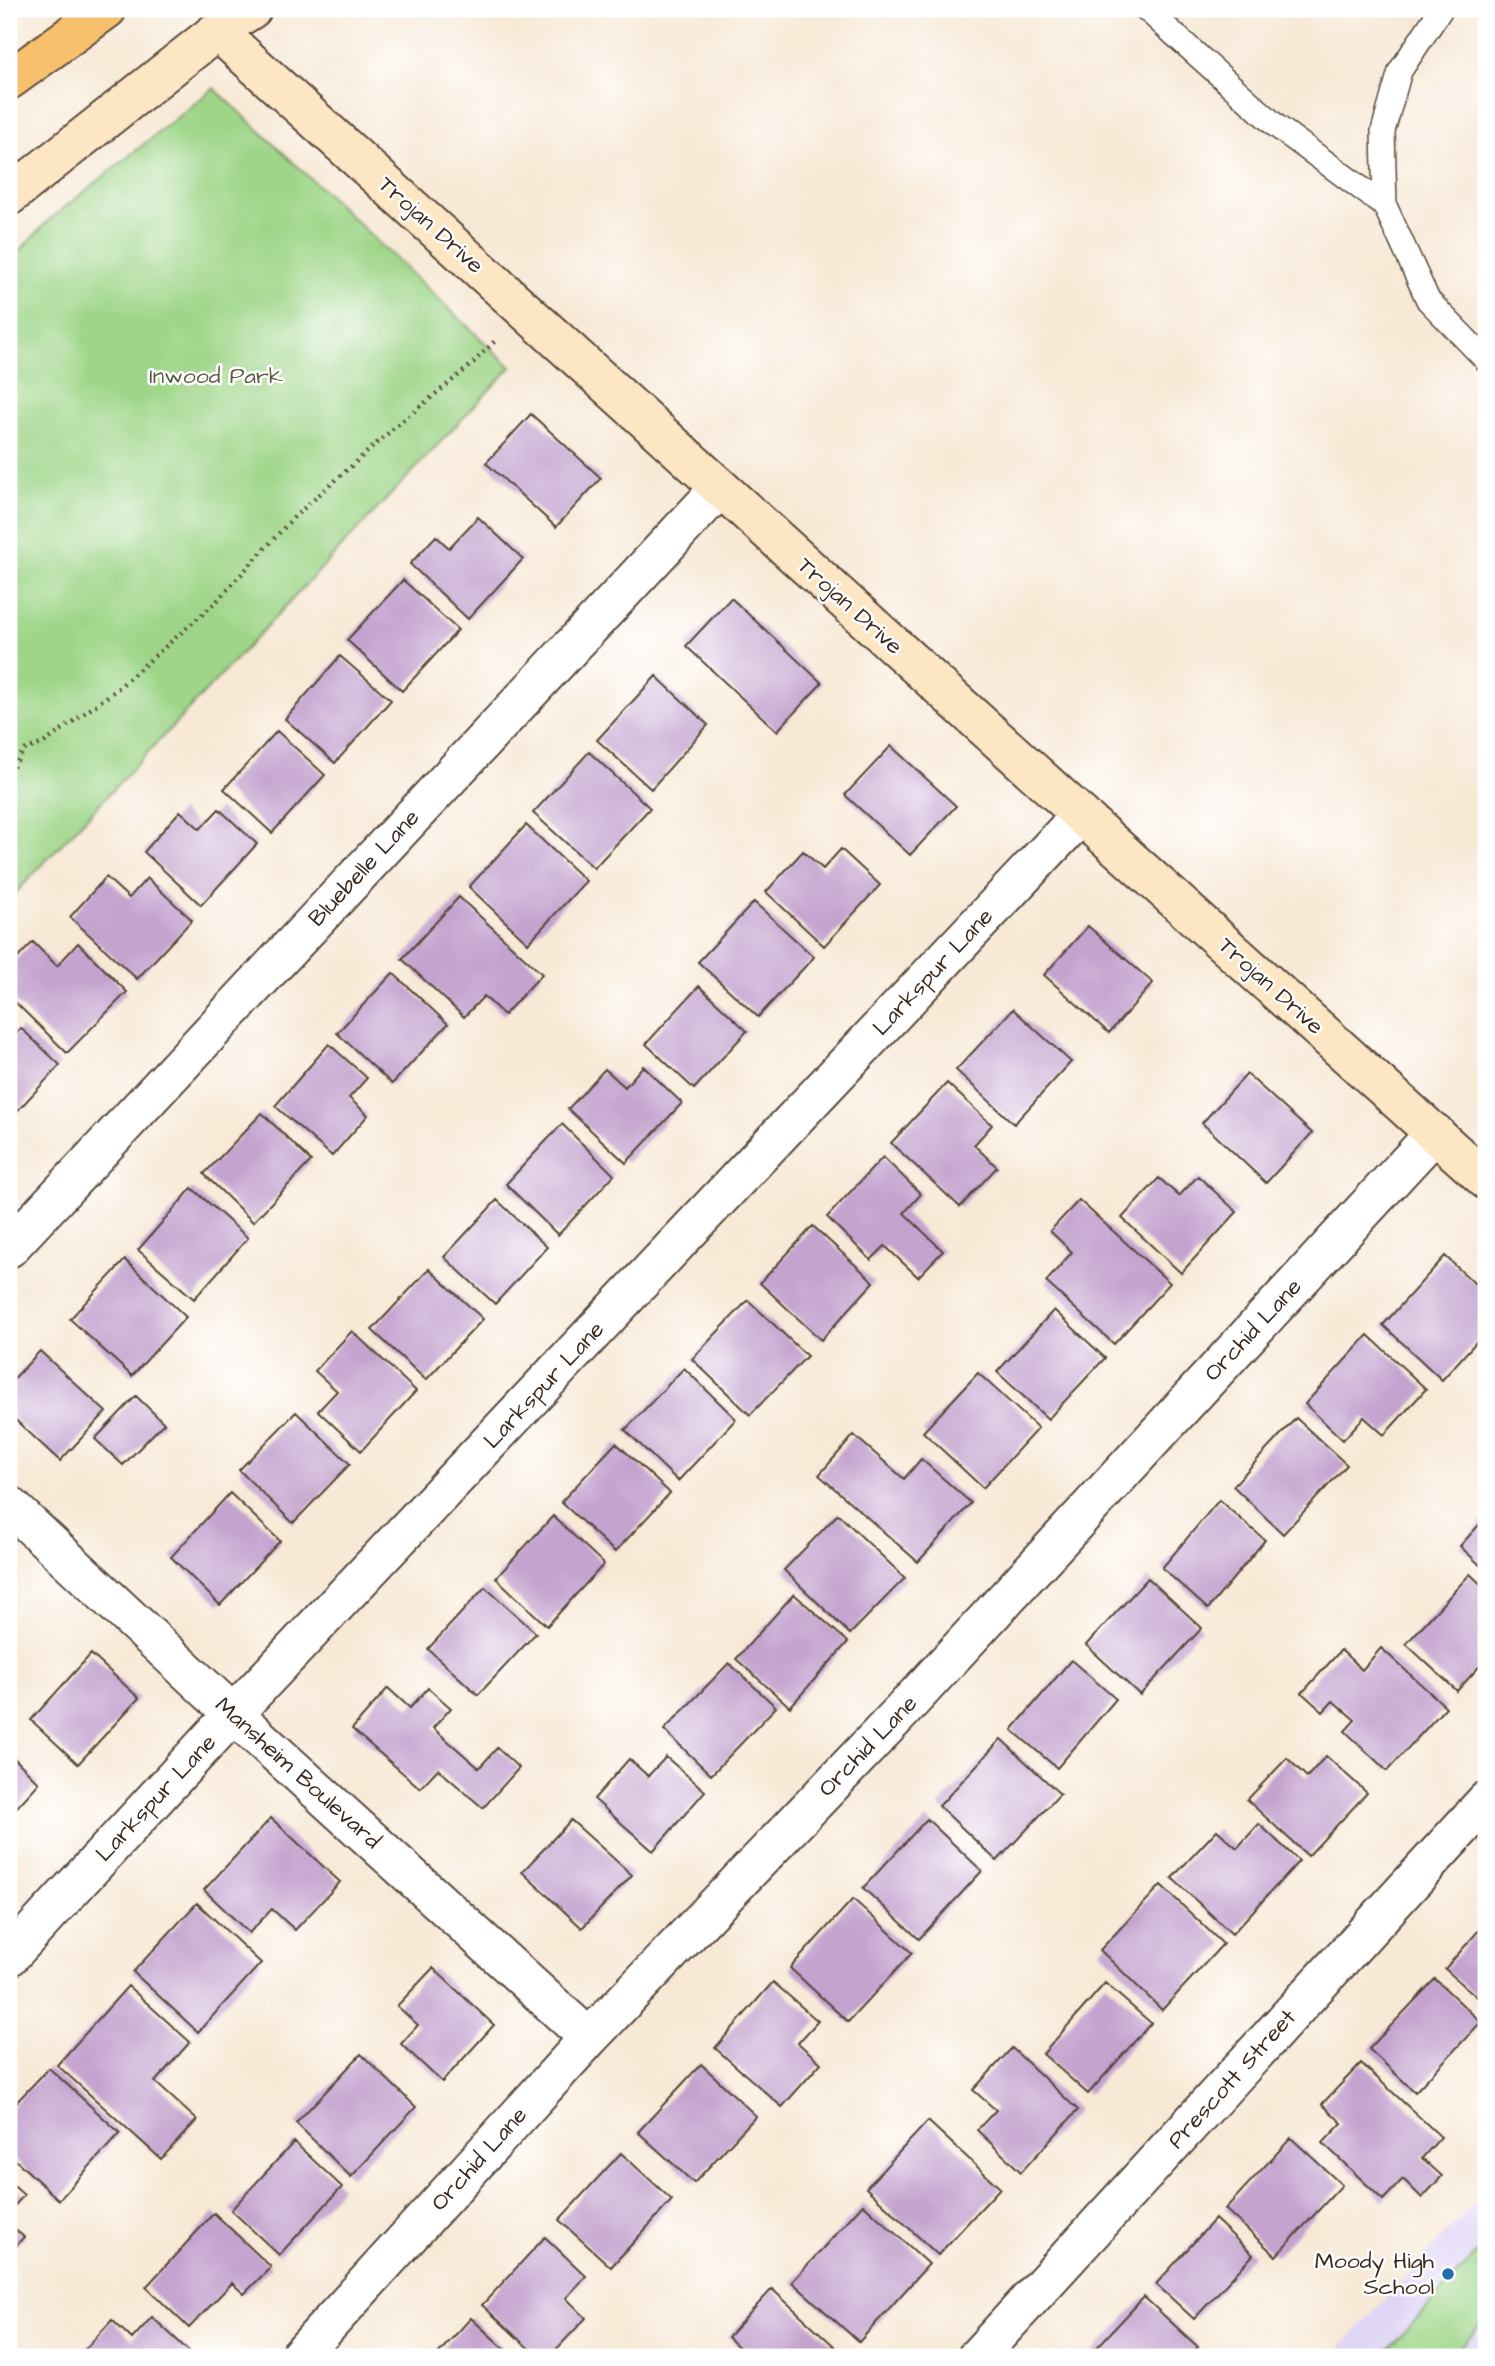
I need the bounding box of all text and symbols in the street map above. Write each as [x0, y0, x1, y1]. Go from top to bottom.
street label: Trojan Drive [371, 169, 491, 281]
park label: Inwood Park [149, 360, 283, 392]
street label: Trojan Drive [790, 550, 910, 662]
street label: Bluebelle Lane [301, 802, 427, 934]
street label: Larkspur Lane [865, 901, 1001, 1043]
street label: Trojan Drive [1211, 930, 1331, 1042]
street label: Orchid Lane [1197, 1272, 1309, 1388]
street label: Larkspur Lane [476, 1314, 612, 1456]
street label: Orchid Lane [811, 1688, 925, 1804]
street label: Mansheim Boulevard [208, 1690, 388, 1856]
street label: Larkspur Lane [88, 1727, 224, 1869]
street label: Prescott Street [1161, 2002, 1304, 2156]
street label: Orchid Lane [424, 2100, 534, 2218]
place label: Moody High School [1315, 2245, 1435, 2303]
marker: Moody High School [1440, 2266, 1456, 2282]

